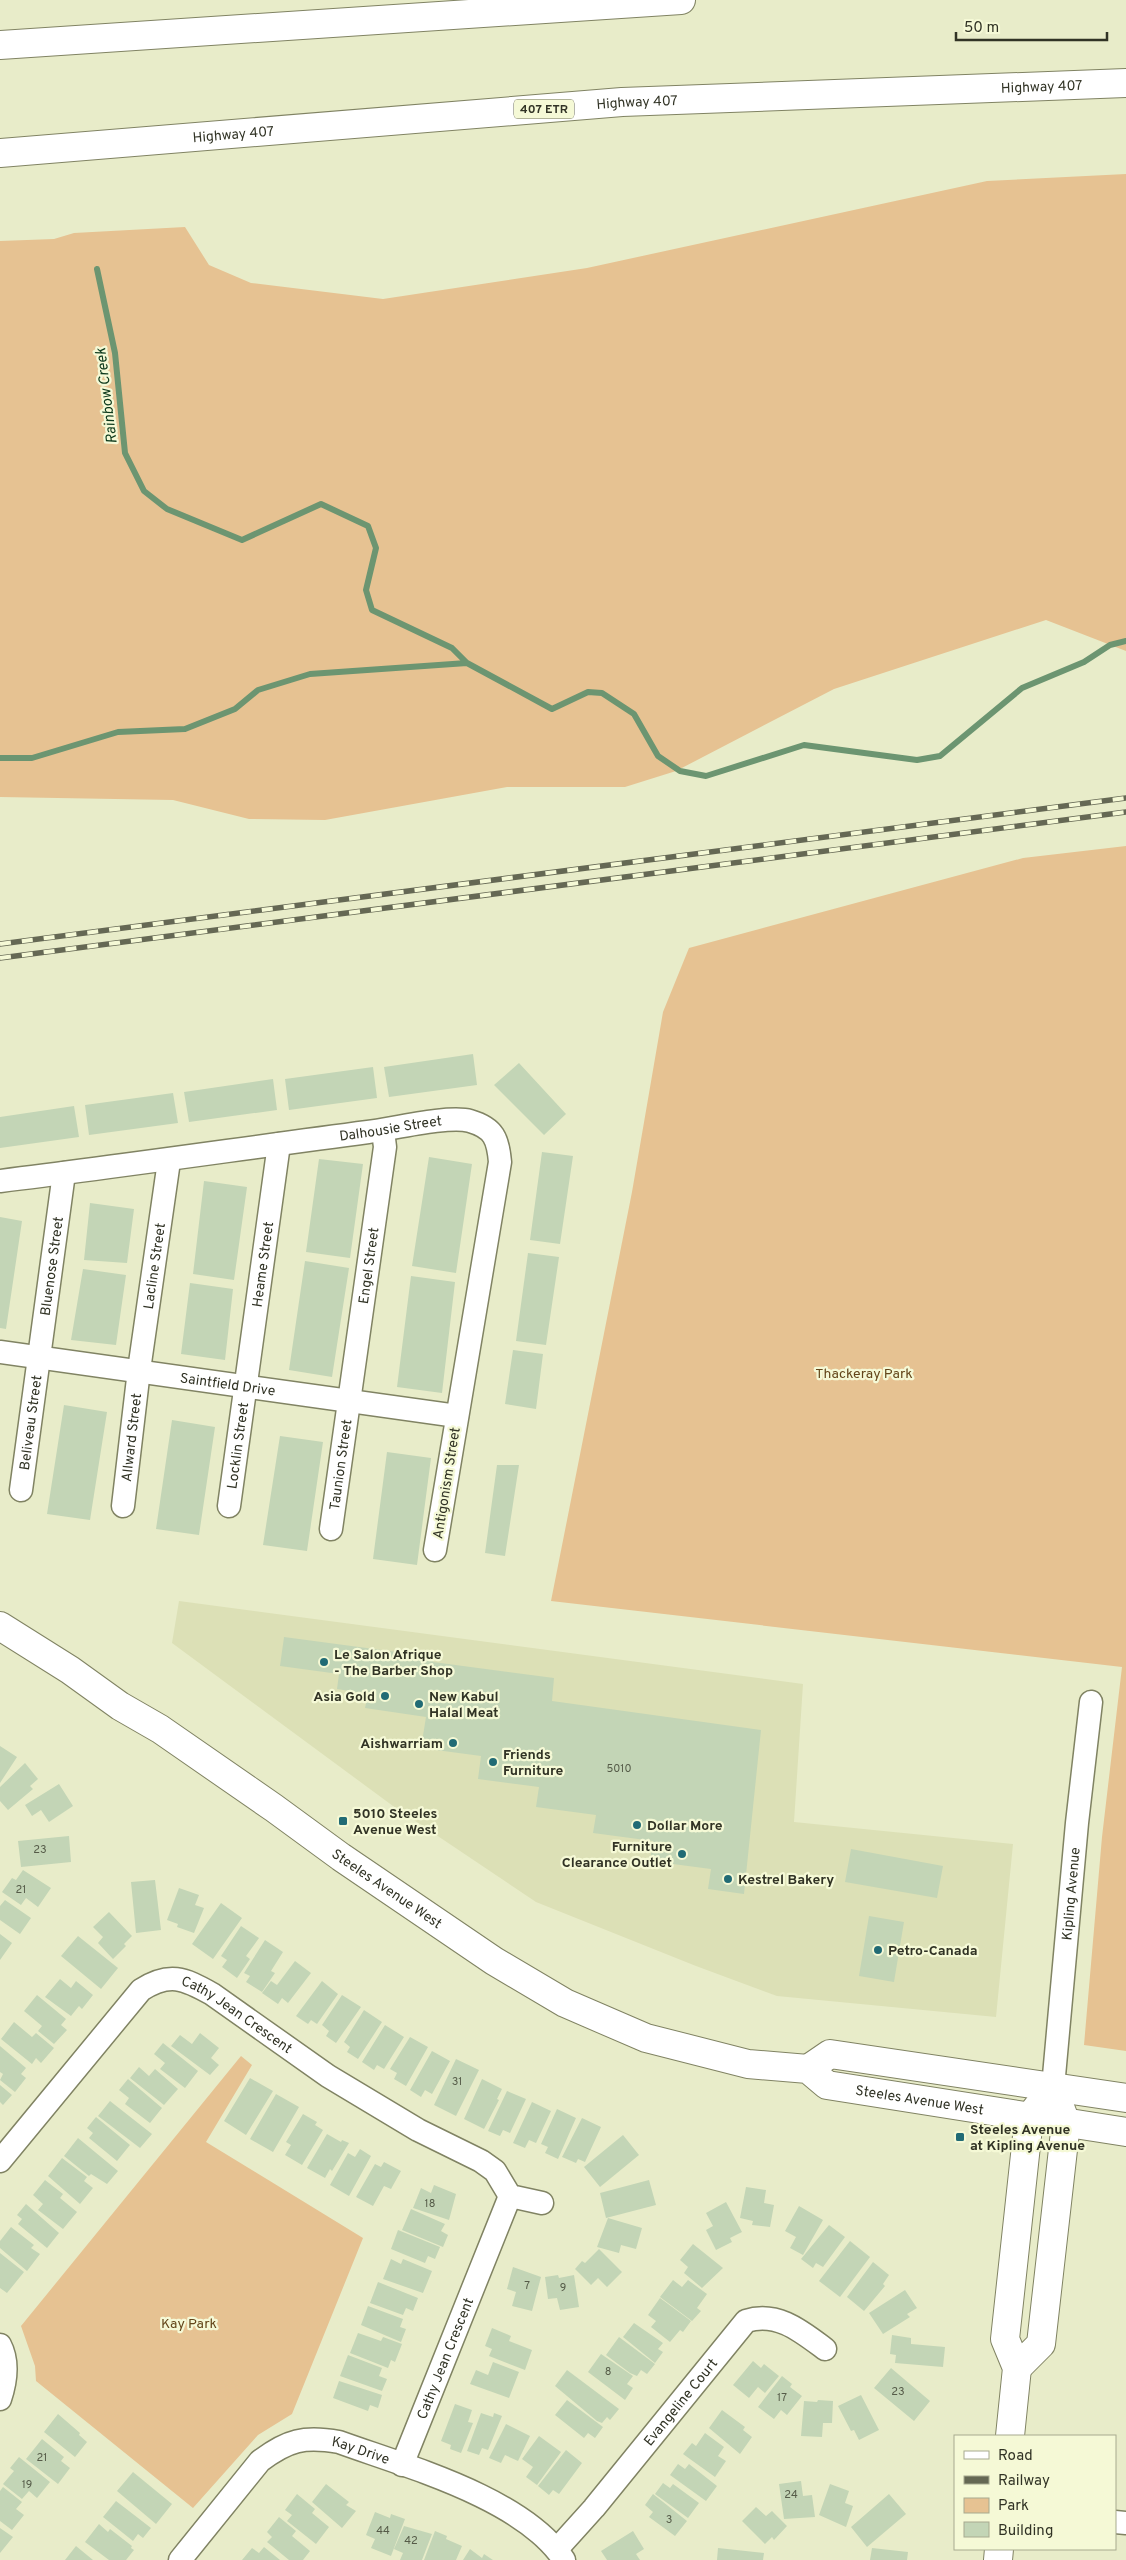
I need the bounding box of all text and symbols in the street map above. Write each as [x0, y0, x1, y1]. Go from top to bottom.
scale bar [956, 10, 1107, 42]
text: 50 m [964, 19, 999, 38]
street label: Highway 407 [1001, 78, 1083, 98]
street label: Highway 407 [596, 93, 678, 114]
road number: 407 ETR [514, 100, 574, 118]
street label: Highway 407 [192, 124, 275, 147]
water label: Rainbow Creek [92, 346, 123, 445]
street label: Dalhousie Street [338, 1113, 443, 1146]
street label: Bluenose Street [38, 1216, 68, 1317]
street label: Heame Street [250, 1221, 278, 1308]
street label: Lacline Street [141, 1222, 170, 1311]
street label: Engel Street [356, 1226, 384, 1305]
park label: Thackeray Park [815, 1366, 913, 1383]
street label: Saintfield Drive [179, 1370, 276, 1400]
street label: Beliveau Street [17, 1374, 46, 1471]
street label: Allward Street [119, 1392, 146, 1483]
street label: Locklin Street [224, 1401, 253, 1490]
street label: Taunion Street [327, 1418, 356, 1511]
street label: Antigonism Street [430, 1426, 465, 1540]
place label: Le Salon Afrique - The Barber Shop [334, 1647, 453, 1680]
marker: Le Salon Afrique - The Barber Shop [318, 1656, 330, 1668]
place label: Asia Gold [313, 1689, 375, 1706]
place label: New Kabul Halal Meat [429, 1689, 499, 1722]
marker: Asia Gold [379, 1690, 391, 1702]
marker: New Kabul Halal Meat [413, 1698, 425, 1710]
place label: Aishwarriam [360, 1736, 443, 1753]
marker: Aishwarriam [447, 1737, 459, 1749]
place label: Friends Furniture [503, 1747, 563, 1780]
marker: Friends Furniture [487, 1756, 499, 1768]
house number: 5010 [606, 1762, 632, 1776]
place label: 5010 Steeles Avenue West [353, 1806, 437, 1839]
marker: 5010 Steeles Avenue West [337, 1815, 349, 1827]
place label: Dollar More [647, 1818, 723, 1835]
marker: Dollar More [631, 1819, 643, 1831]
place label: Furniture Clearance Outlet [562, 1839, 672, 1872]
house number: 23 [33, 1843, 47, 1857]
street label: Steeles Avenue West [328, 1846, 445, 1933]
street label: Kipling Avenue [1059, 1847, 1085, 1941]
marker: Furniture Clearance Outlet [676, 1848, 688, 1860]
place label: Kestrel Bakery [738, 1872, 834, 1889]
marker: Kestrel Bakery [722, 1873, 734, 1885]
house number: 21 [16, 1883, 26, 1897]
place label: Petro-Canada [888, 1943, 978, 1960]
marker: Petro-Canada [872, 1944, 884, 1956]
street label: Cathy Jean Crescent [179, 1973, 295, 2058]
house number: 31 [452, 2075, 462, 2089]
street label: Steeles Avenue West [854, 2083, 985, 2120]
place label: Steeles Avenue at Kipling Avenue [970, 2122, 1085, 2155]
marker: Steeles Avenue at Kipling Avenue [954, 2131, 966, 2143]
house number: 18 [425, 2197, 435, 2211]
house number: 7 [524, 2279, 530, 2293]
house number: 9 [560, 2281, 566, 2295]
street label: Cathy Jean Crescent [414, 2296, 478, 2422]
park label: Kay Park [161, 2316, 217, 2333]
street label: Evangeline Court [641, 2356, 722, 2450]
house number: 8 [605, 2365, 611, 2379]
house number: 23 [891, 2385, 905, 2399]
house number: 17 [777, 2391, 787, 2405]
street label: Kay Drive [330, 2434, 391, 2469]
legend [954, 2435, 1116, 2550]
text: Road [998, 2447, 1033, 2466]
house number: 21 [37, 2451, 47, 2465]
text: Railway [998, 2472, 1050, 2491]
house number: 19 [22, 2478, 32, 2492]
house number: 24 [784, 2488, 798, 2502]
text: Park [998, 2497, 1029, 2516]
house number: 3 [666, 2513, 672, 2527]
text: Building [998, 2522, 1053, 2541]
house number: 44 [376, 2524, 390, 2538]
house number: 42 [404, 2534, 418, 2548]

